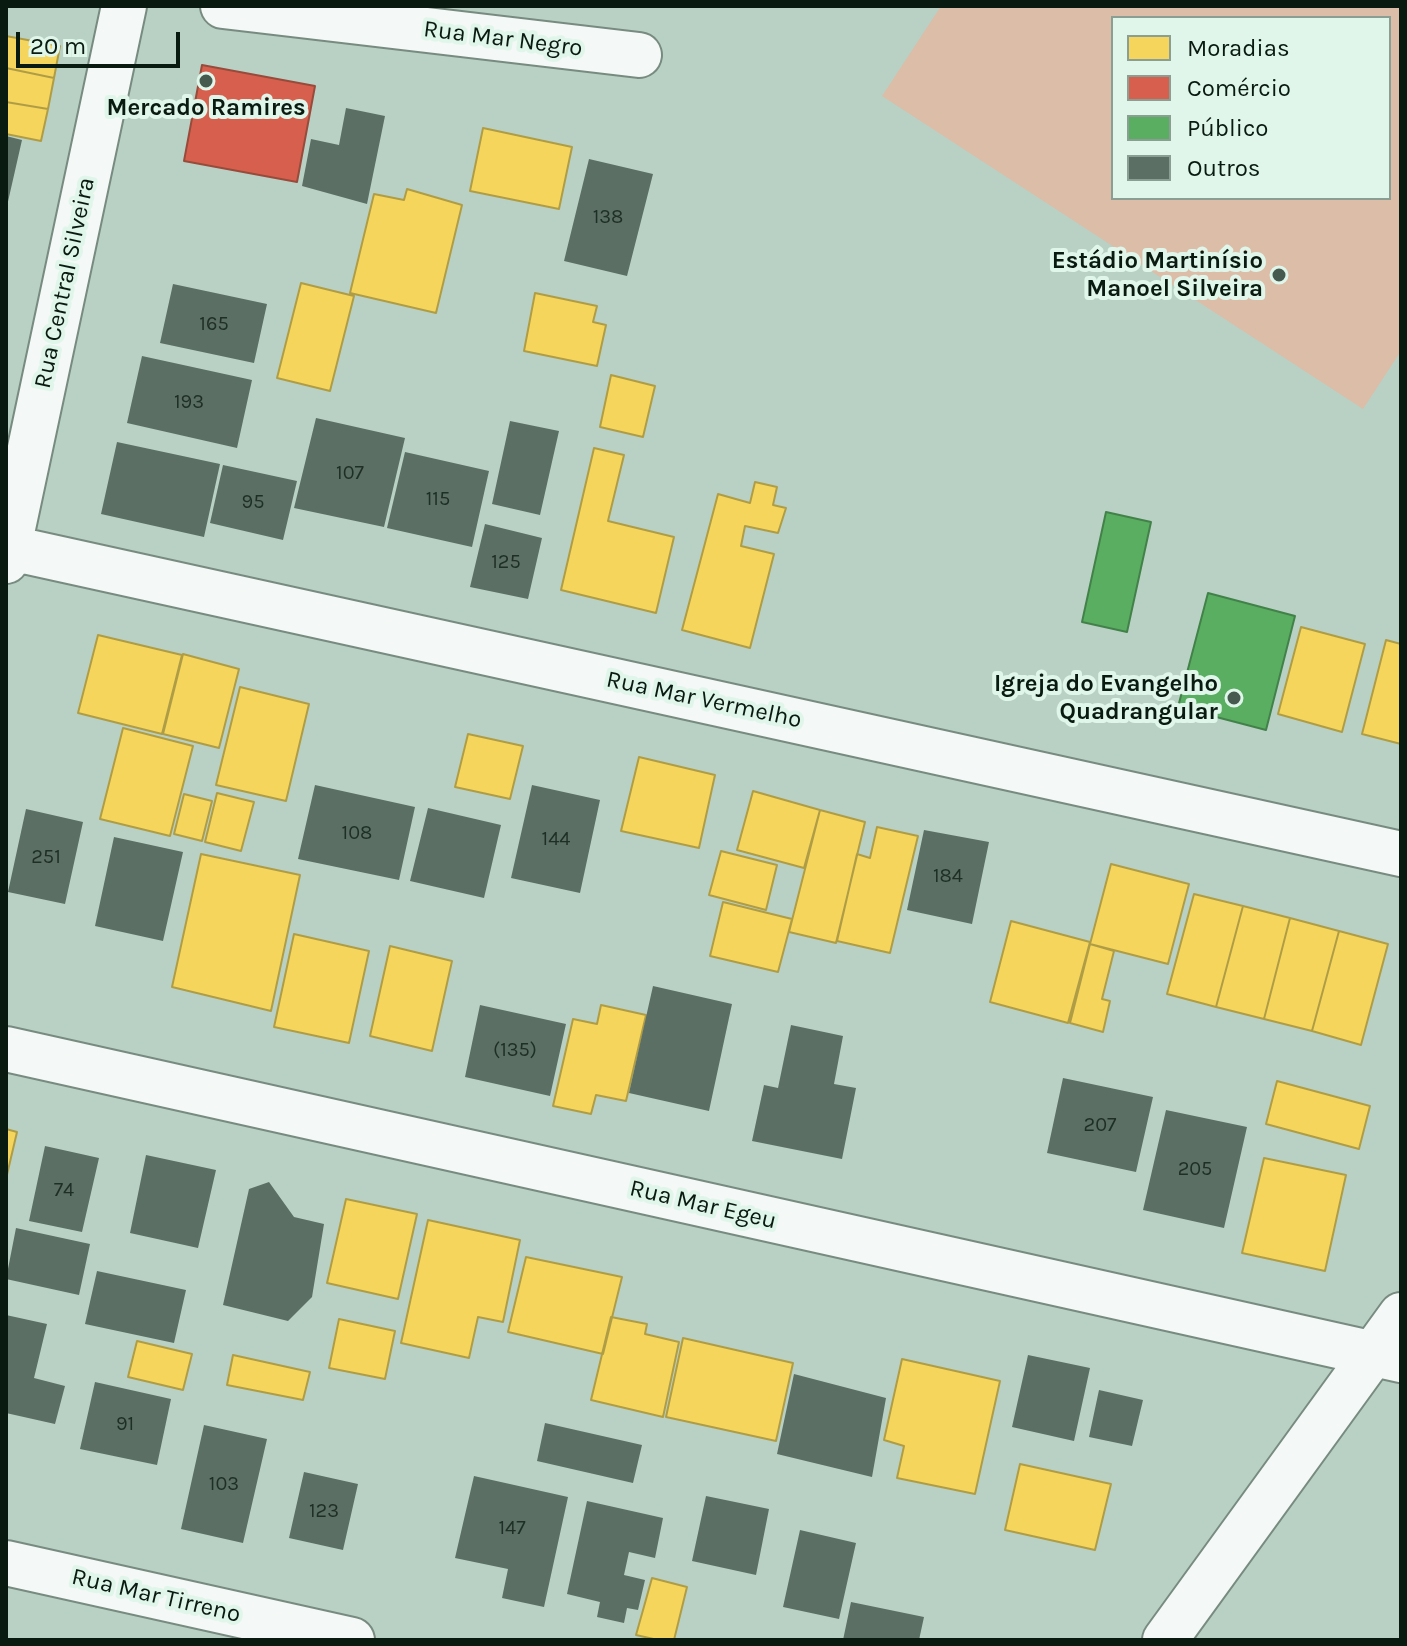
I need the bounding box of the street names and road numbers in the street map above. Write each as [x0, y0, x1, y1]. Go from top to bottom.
street label: Rua Mar Negro [422, 15, 584, 63]
street label: Rua Central Silveira [29, 175, 101, 391]
street label: Rua Mar Vermelho [604, 665, 804, 735]
street label: Rua Mar Egeu [627, 1174, 779, 1236]
street label: Rua Mar Tirreno [69, 1563, 243, 1629]

